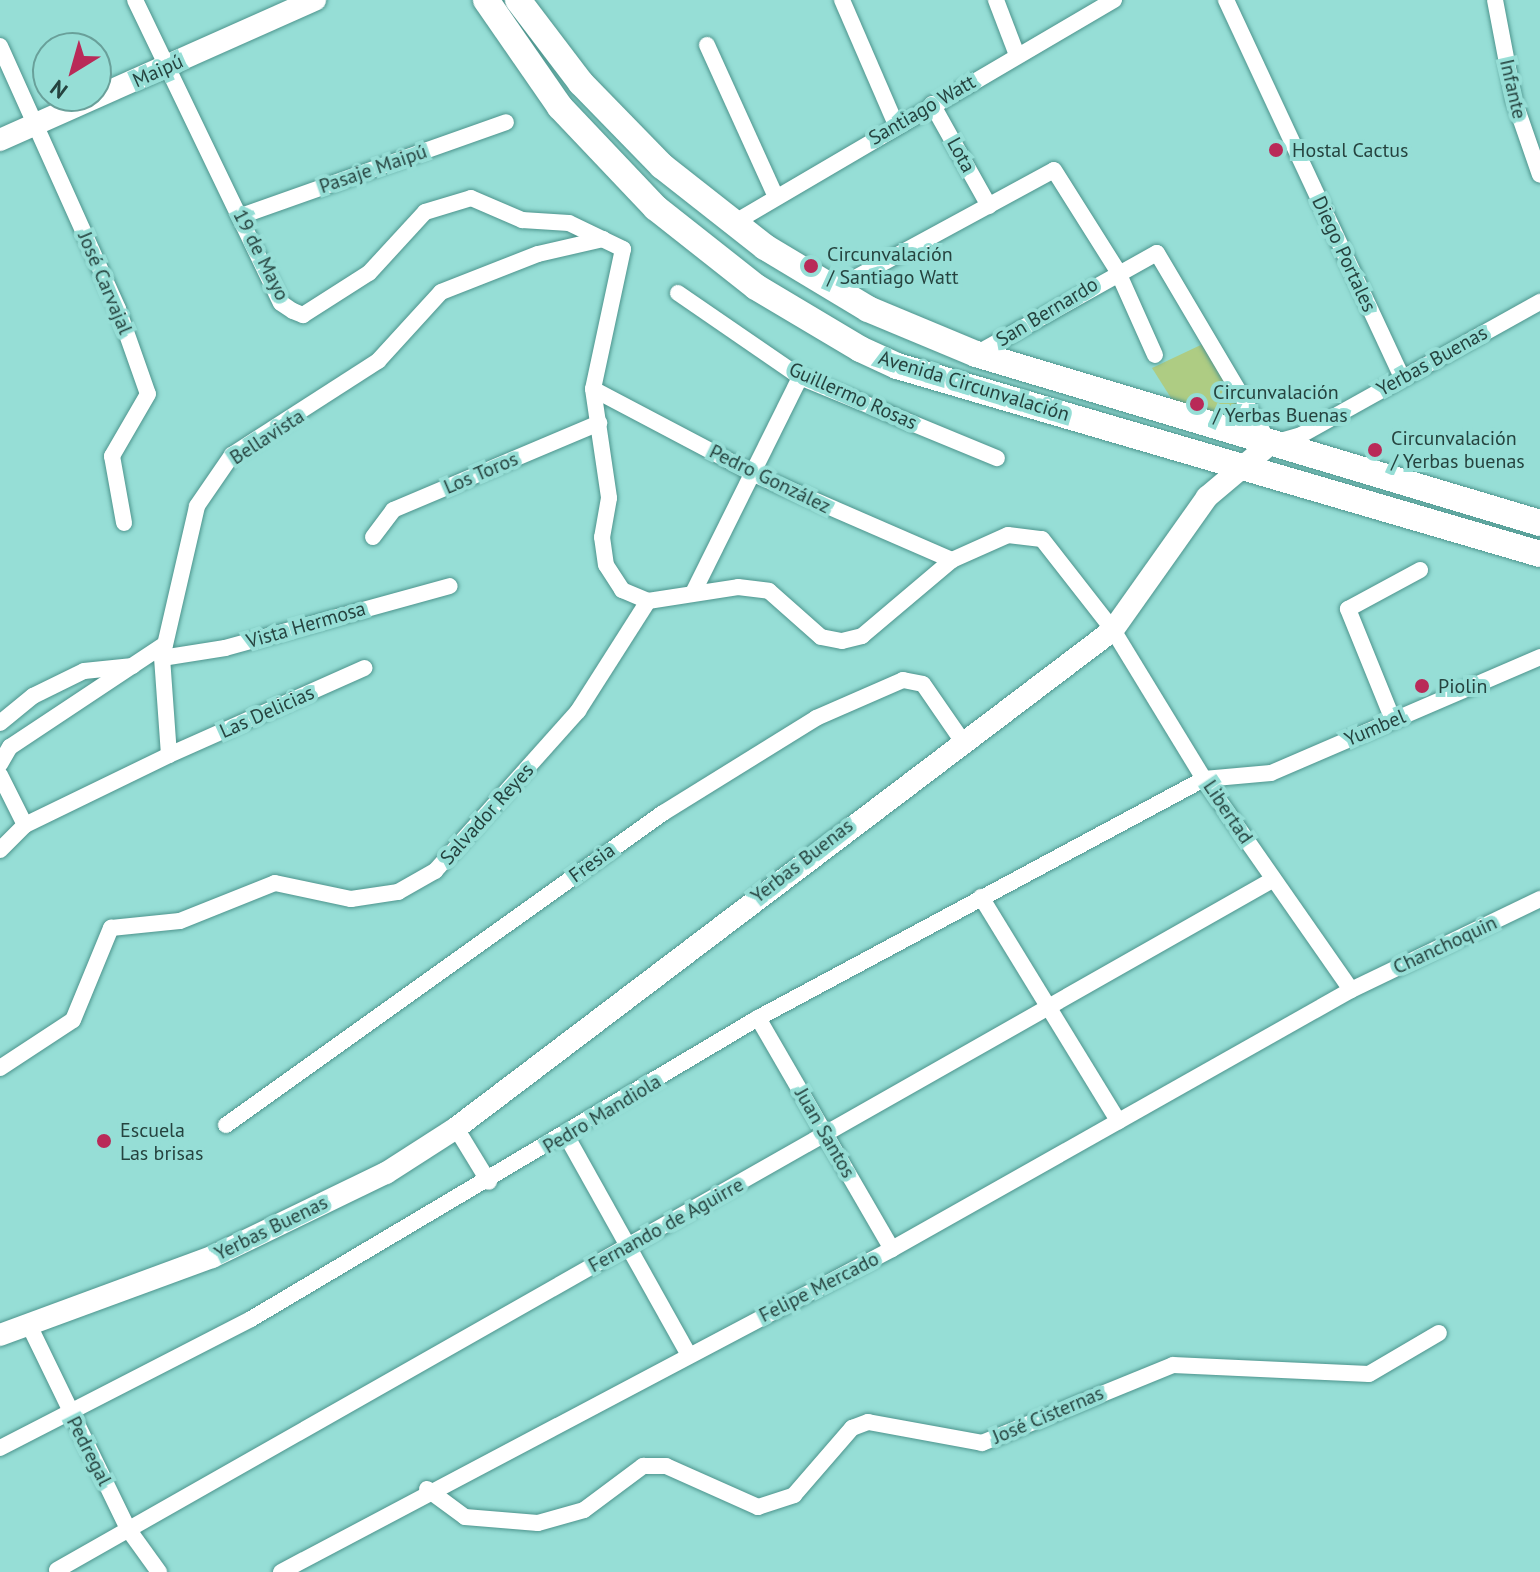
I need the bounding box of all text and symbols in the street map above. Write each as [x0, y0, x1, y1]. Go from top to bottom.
north arrow [32, 32, 112, 112]
street label: Maipú [129, 49, 187, 93]
street label: Infante [1494, 57, 1532, 121]
street label: Santiago Watt [864, 70, 980, 150]
text: N [45, 74, 73, 105]
street label: Lota [942, 133, 980, 177]
place label: Hostal Cactus [1292, 138, 1408, 162]
street label: Pasaje Maipú [316, 139, 430, 199]
marker: Hostal Cactus [1267, 141, 1285, 159]
street label: Diego Portales [1307, 192, 1381, 316]
street label: 19 de Mayo [228, 205, 294, 305]
street label: José Carvajal [73, 228, 137, 338]
place label: Circunvalación / Santiago Watt [827, 242, 959, 289]
marker: Circunvalación / Santiago Watt [802, 257, 820, 275]
street label: San Bernardo [992, 272, 1102, 352]
street label: Yerbas Buenas [1372, 321, 1492, 401]
street label: Avenida Circunvalación [876, 345, 1072, 427]
street label: Guillermo Rosas [785, 357, 921, 435]
place label: Circunvalación / Yerbas Buenas [1213, 380, 1348, 427]
marker: Circunvalación / Yerbas Buenas [1188, 395, 1206, 413]
street label: Bellavista [225, 404, 309, 470]
place label: Circunvalación / Yerbas buenas [1391, 426, 1525, 473]
street label: Pedro González [706, 439, 834, 519]
marker: Circunvalación / Yerbas buenas [1366, 441, 1384, 459]
street label: Los Toros [440, 447, 522, 499]
street label: Vista Hermosa [244, 597, 368, 653]
place label: Piolin [1438, 674, 1487, 698]
marker: Piolin [1413, 677, 1431, 695]
street label: Las Delicias [216, 681, 318, 743]
street label: Yumbel [1341, 705, 1409, 751]
street label: Salvador Reyes [435, 758, 539, 870]
street label: Libertad [1198, 776, 1258, 848]
street label: Yerbas Buenas [746, 814, 858, 908]
street label: Fresia [564, 838, 620, 888]
street label: Chanchoquin [1389, 911, 1501, 979]
street label: Pedro Mandiola [539, 1069, 665, 1159]
street label: Juan Santos [790, 1084, 860, 1182]
place label: Escuela Las brisas [120, 1118, 203, 1165]
marker: Escuela Las brisas [95, 1132, 113, 1150]
street label: Fernando de Aguirre [584, 1172, 748, 1278]
street label: Yerbas Buenas [211, 1190, 331, 1266]
street label: Felipe Mercado [755, 1247, 883, 1327]
street label: José Cisternas [989, 1381, 1107, 1449]
street label: Pedregal [61, 1412, 117, 1490]

